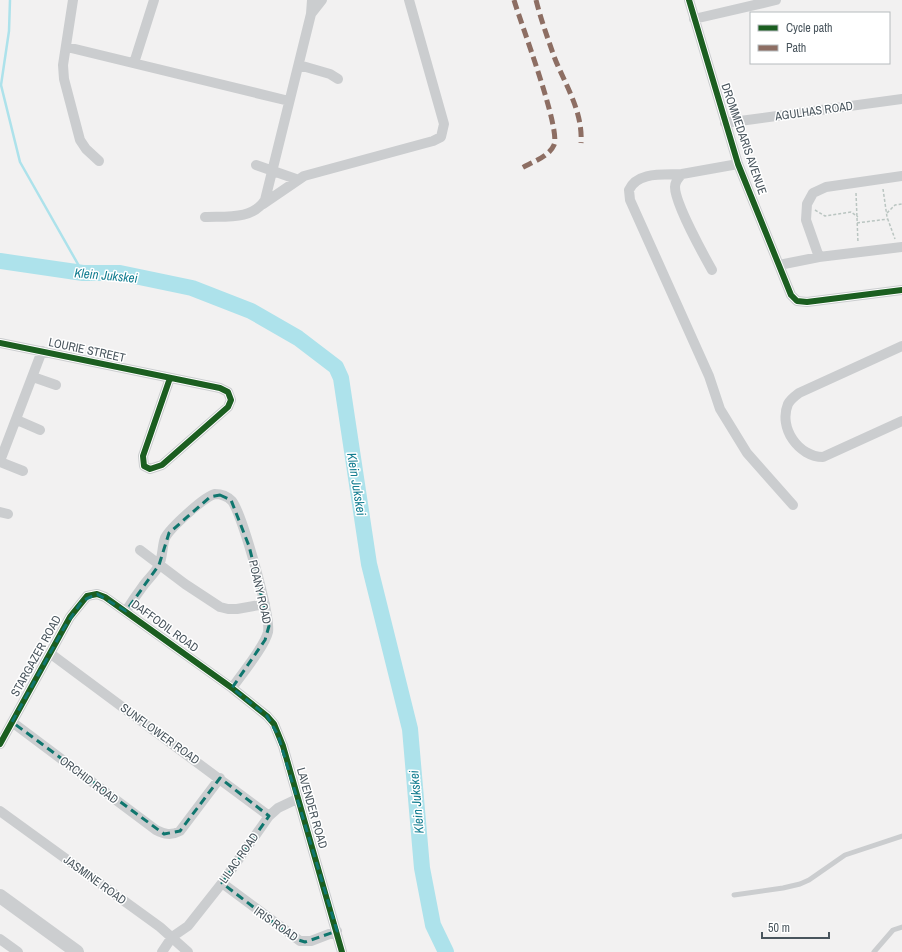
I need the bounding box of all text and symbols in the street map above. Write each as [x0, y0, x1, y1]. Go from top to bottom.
legend [750, 12, 890, 64]
text: Cycle path [786, 20, 833, 36]
text: Path [786, 40, 806, 56]
street label: DROMMEDARIS AVENUE [717, 81, 771, 197]
street label: AGULHAS ROAD [773, 98, 854, 125]
water label: Klein Jukskei [74, 264, 138, 287]
street label: LOURIE STREET [47, 334, 127, 366]
water label: Klein Jukskei [343, 451, 370, 517]
street label: POANY ROAD [245, 558, 275, 626]
street label: DAFFODIL ROAD [128, 596, 202, 656]
street label: STARGAZER ROAD [7, 613, 65, 699]
street label: SUNFLOWER ROAD [117, 700, 203, 768]
street label: ORCHID ROAD [56, 753, 122, 807]
street label: LAVENDER ROAD [293, 766, 331, 850]
water label: Klein Jukskei [405, 770, 428, 834]
street label: LILAC ROAD [216, 829, 262, 887]
street label: JASMINE ROAD [60, 852, 130, 908]
street label: IRIS ROAD [251, 903, 301, 945]
scale bar [762, 914, 829, 940]
text: 50 m [768, 920, 790, 936]

